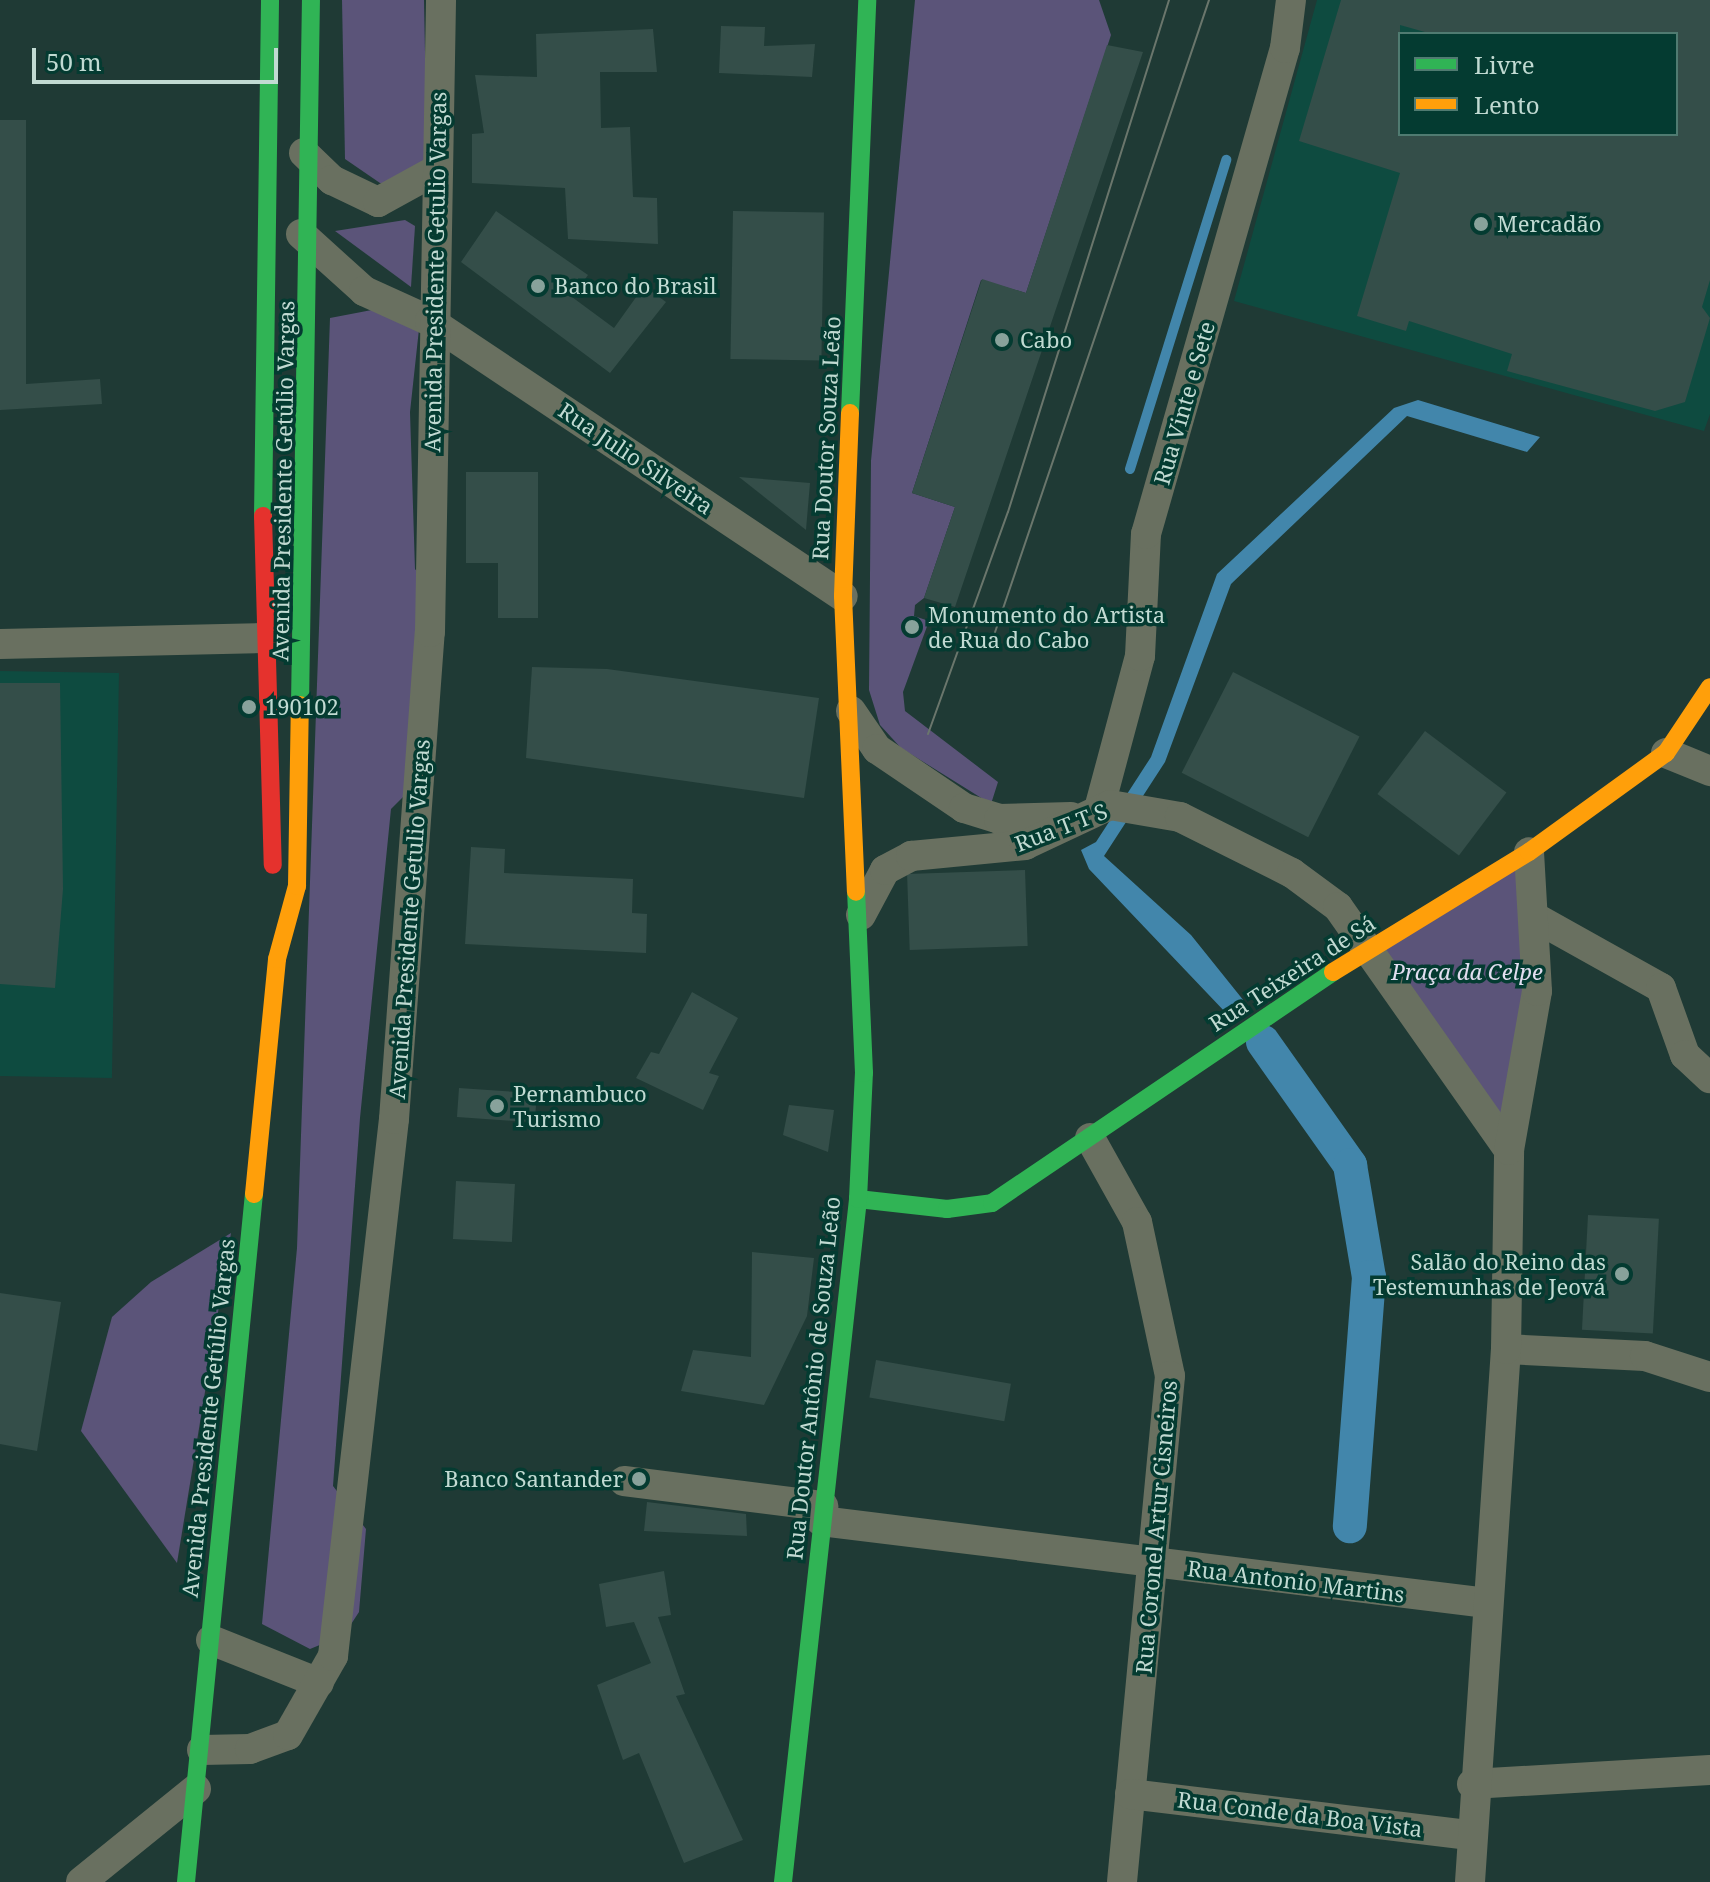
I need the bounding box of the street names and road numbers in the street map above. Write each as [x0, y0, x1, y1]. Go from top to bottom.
street label: Avenida Presidente Getulio Vargas [419, 92, 451, 452]
street label: Avenida Presidente Getúlio Vargas [267, 301, 299, 661]
street label: Rua Doutor Souza Leão [806, 315, 846, 561]
street label: Rua Vinte e Sete [1148, 318, 1220, 488]
street label: Rua Julio Silveira [554, 397, 718, 519]
street label: Avenida Presidente Getulio Vargas [383, 738, 435, 1100]
street label: Rua T T S [1011, 797, 1111, 857]
street label: Rua Teixeira de Sá [1204, 909, 1380, 1037]
street label: Rua Doutor Antônio de Souza Leão [781, 1195, 845, 1561]
street label: Avenida Presidente Getúlio Vargas [176, 1237, 240, 1599]
street label: Rua Coronel Artur Cisneiros [1130, 1379, 1182, 1675]
street label: Rua Antonio Martins [1186, 1555, 1406, 1607]
street label: Rua Conde da Boa Vista [1176, 1786, 1424, 1842]

